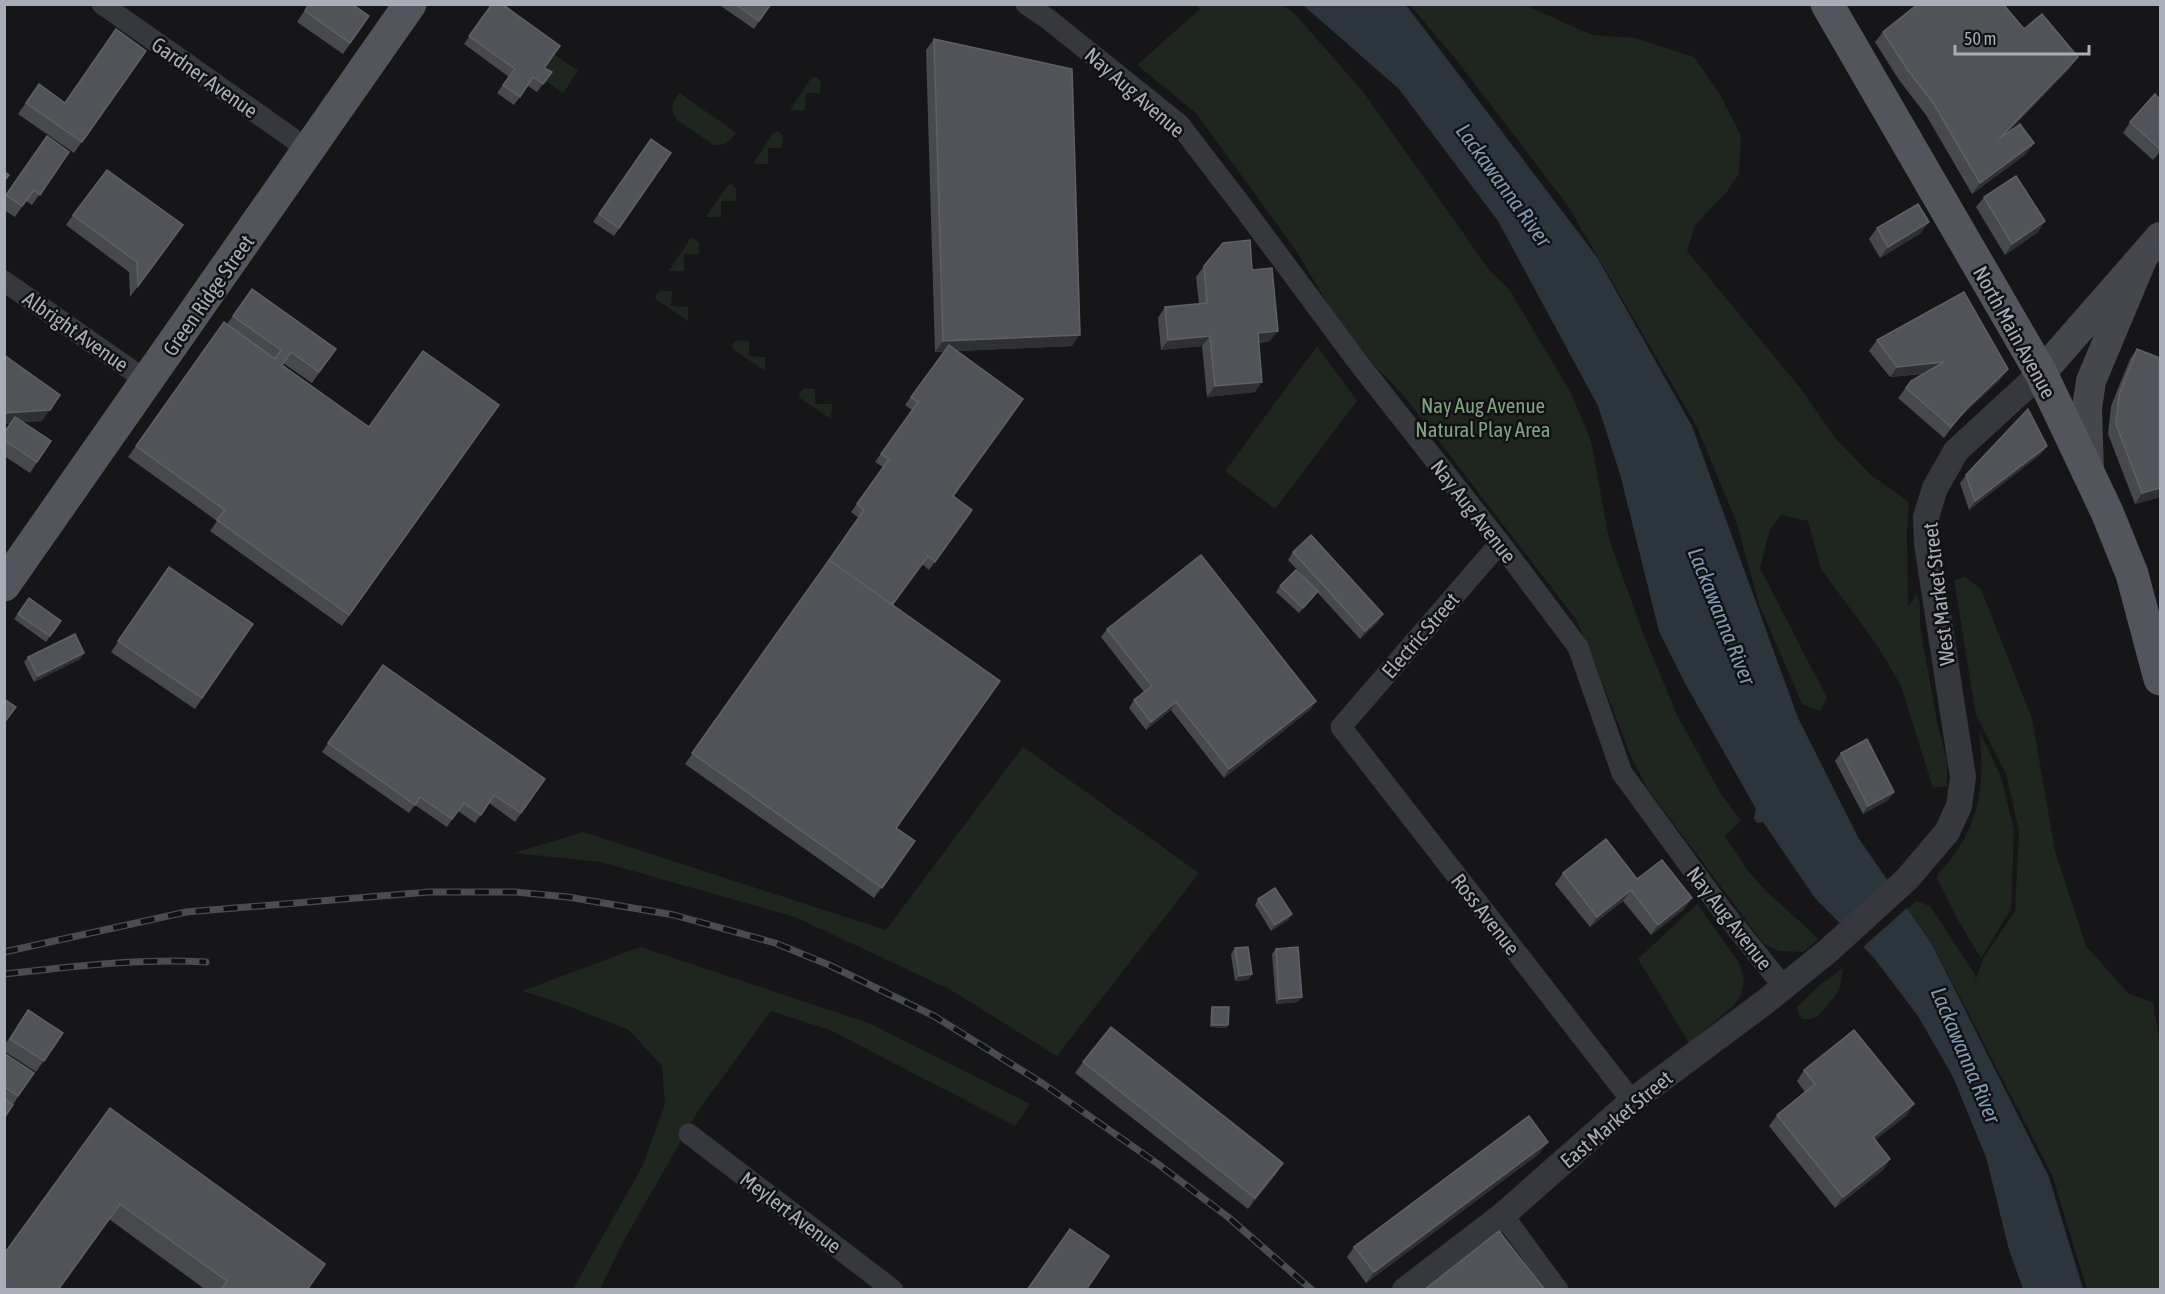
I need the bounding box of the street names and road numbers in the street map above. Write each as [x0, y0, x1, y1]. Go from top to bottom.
street label: Gardner Avenue [147, 32, 263, 122]
street label: Nay Aug Avenue [1080, 42, 1190, 142]
street label: Green Ridge Street [158, 230, 258, 360]
street label: North Main Avenue [1969, 262, 2061, 402]
street label: Albright Avenue [19, 286, 133, 376]
street label: Nay Aug Avenue [1426, 455, 1522, 567]
street label: West Market Street [1917, 521, 1959, 667]
street label: Electric Street [1376, 587, 1464, 683]
street label: Nay Aug Avenue [1682, 862, 1778, 974]
street label: Ross Avenue [1447, 869, 1525, 959]
street label: East Market Street [1555, 1065, 1677, 1173]
street label: Meylert Avenue [736, 1166, 846, 1258]

